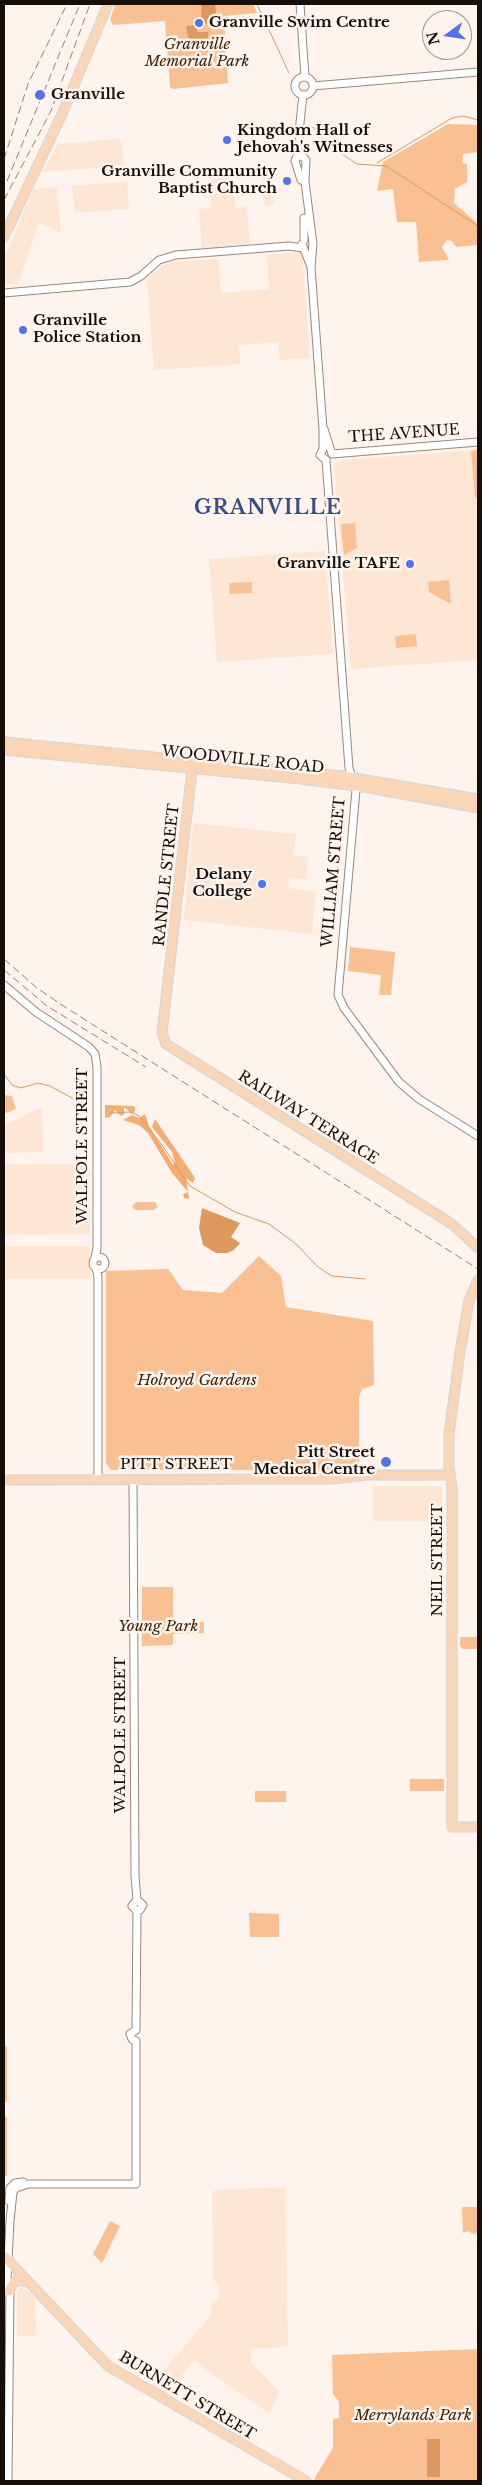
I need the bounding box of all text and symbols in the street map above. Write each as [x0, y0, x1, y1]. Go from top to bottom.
north arrow [422, 10, 472, 60]
place label: Granville Swim Centre [209, 14, 390, 32]
marker: Granville Swim Centre [193, 17, 205, 29]
text: N [423, 30, 444, 47]
park label: Granville Memorial Park [145, 36, 249, 71]
place label: Granville [51, 86, 125, 104]
marker: Granville [33, 88, 47, 102]
place label: Kingdom Hall of Jehovah's Witnesses [237, 122, 393, 157]
marker: Kingdom Hall of Jehovah's Witnesses [221, 134, 233, 146]
place label: Granville Community Baptist Church [101, 163, 277, 198]
marker: Granville Community Baptist Church [281, 175, 293, 187]
place label: Granville Police Station [33, 312, 141, 347]
marker: Granville Police Station [17, 324, 29, 336]
street label: THE AVENUE [348, 421, 460, 447]
district label: GRANVILLE [193, 496, 343, 520]
place label: Granville TAFE [277, 555, 400, 573]
marker: Granville TAFE [404, 558, 416, 570]
street label: WOODVILLE ROAD [161, 743, 325, 777]
street label: WILLIAM STREET [318, 796, 350, 948]
street label: RANDLE STREET [151, 803, 183, 947]
place label: Delany College [192, 866, 252, 901]
marker: Delany College [256, 878, 268, 890]
street label: RAILWAY TERRACE [234, 1067, 382, 1169]
street label: WALPOLE STREET [74, 1068, 92, 1224]
park label: Holroyd Gardens [137, 1372, 257, 1390]
place label: Pitt Street Medical Centre [253, 1444, 375, 1479]
marker: Pitt Street Medical Centre [379, 1455, 393, 1469]
street label: PITT STREET [120, 1456, 232, 1474]
street label: NEIL STREET [429, 1503, 447, 1617]
park label: Young Park [118, 1618, 198, 1636]
street label: WALPOLE STREET [112, 1657, 130, 1813]
street label: BURNETT STREET [115, 2348, 259, 2444]
park label: Merrylands Park [354, 2407, 472, 2425]

